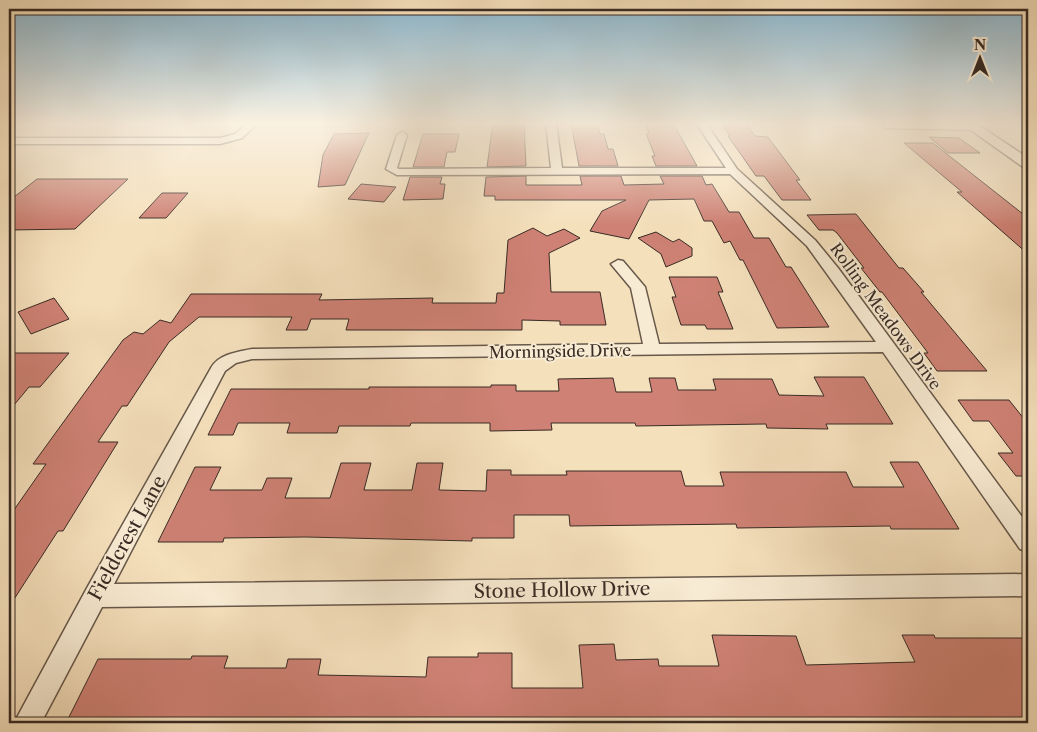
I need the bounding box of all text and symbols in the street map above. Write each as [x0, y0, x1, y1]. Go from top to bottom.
north arrow [954, 32, 1004, 82]
text: N [974, 36, 986, 54]
street label: Rolling Meadows Drive [826, 239, 946, 393]
street label: Morningside Drive [489, 340, 631, 362]
street label: Fieldcrest Lane [83, 472, 171, 604]
street label: Stone Hollow Drive [473, 577, 651, 603]

